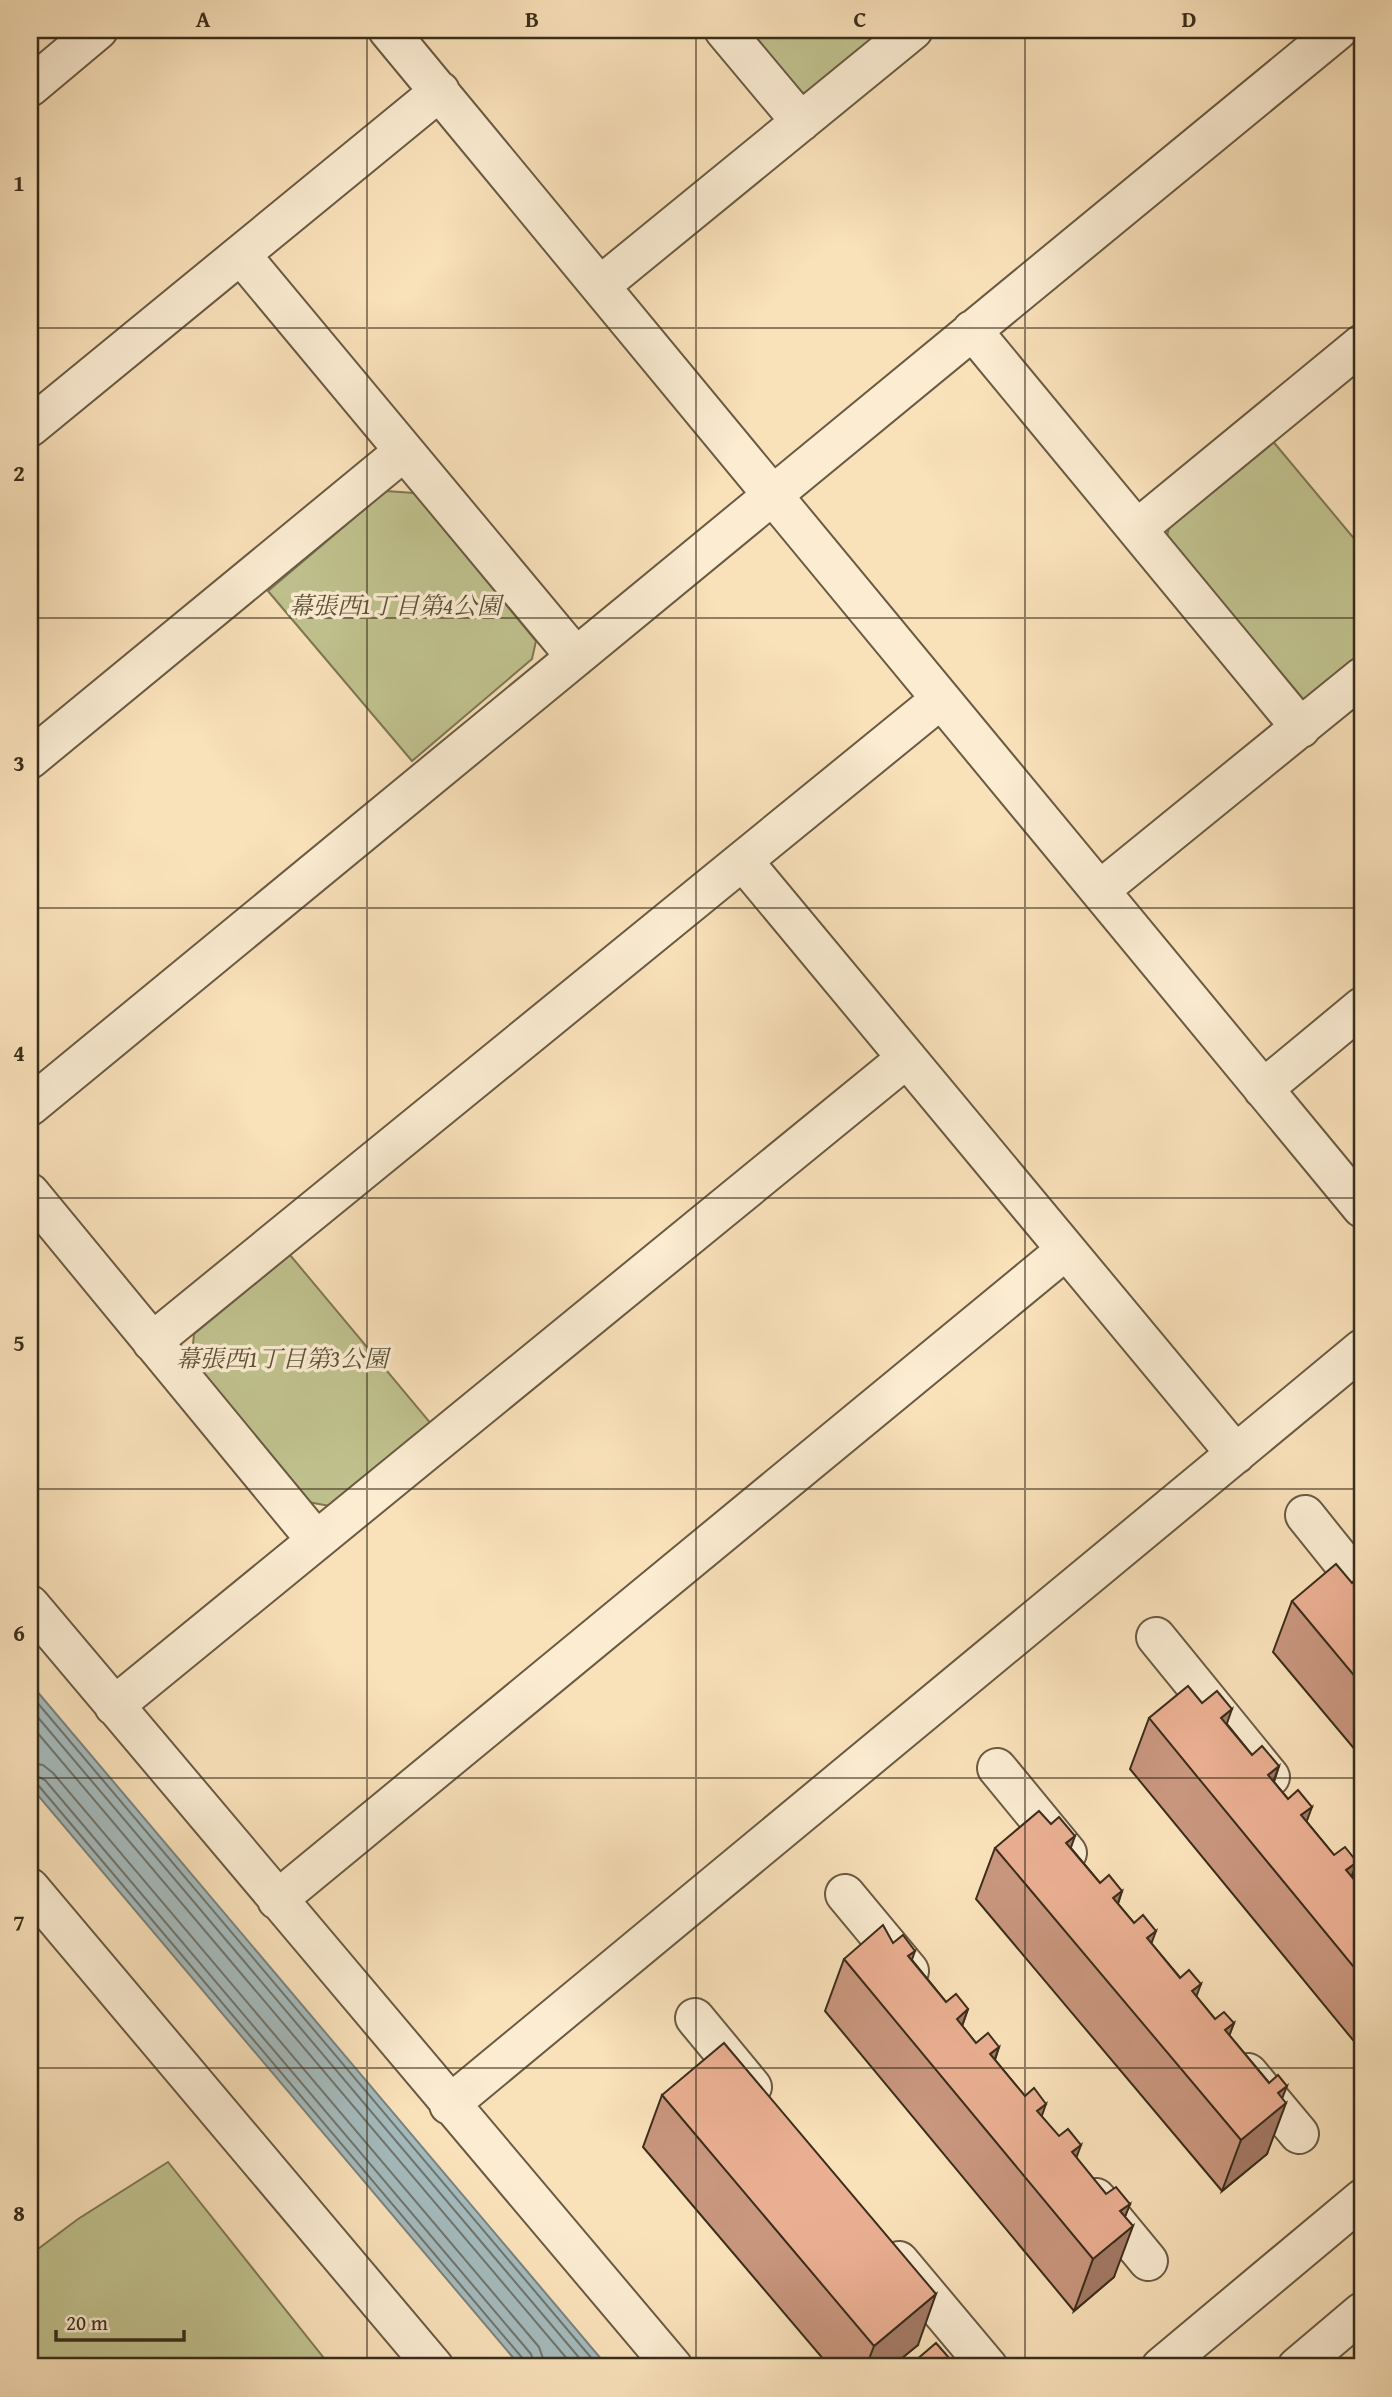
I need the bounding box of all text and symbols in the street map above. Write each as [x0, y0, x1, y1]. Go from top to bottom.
text: A [196, 2, 211, 35]
text: B [525, 2, 539, 35]
text: C [853, 2, 867, 35]
text: D [1182, 2, 1197, 35]
text: 1 [13, 166, 25, 199]
text: 2 [13, 456, 25, 489]
park label: 幕張西1丁目第4公園 [289, 588, 505, 623]
text: 3 [13, 746, 25, 779]
text: 4 [13, 1036, 25, 1069]
text: 5 [13, 1326, 25, 1359]
park label: 幕張西1丁目第3公園 [176, 1341, 392, 1376]
text: 6 [13, 1616, 25, 1649]
text: 7 [13, 1906, 25, 1939]
text: 8 [13, 2196, 25, 2229]
scale bar [56, 2299, 184, 2343]
text: 20 m [66, 2307, 108, 2338]

